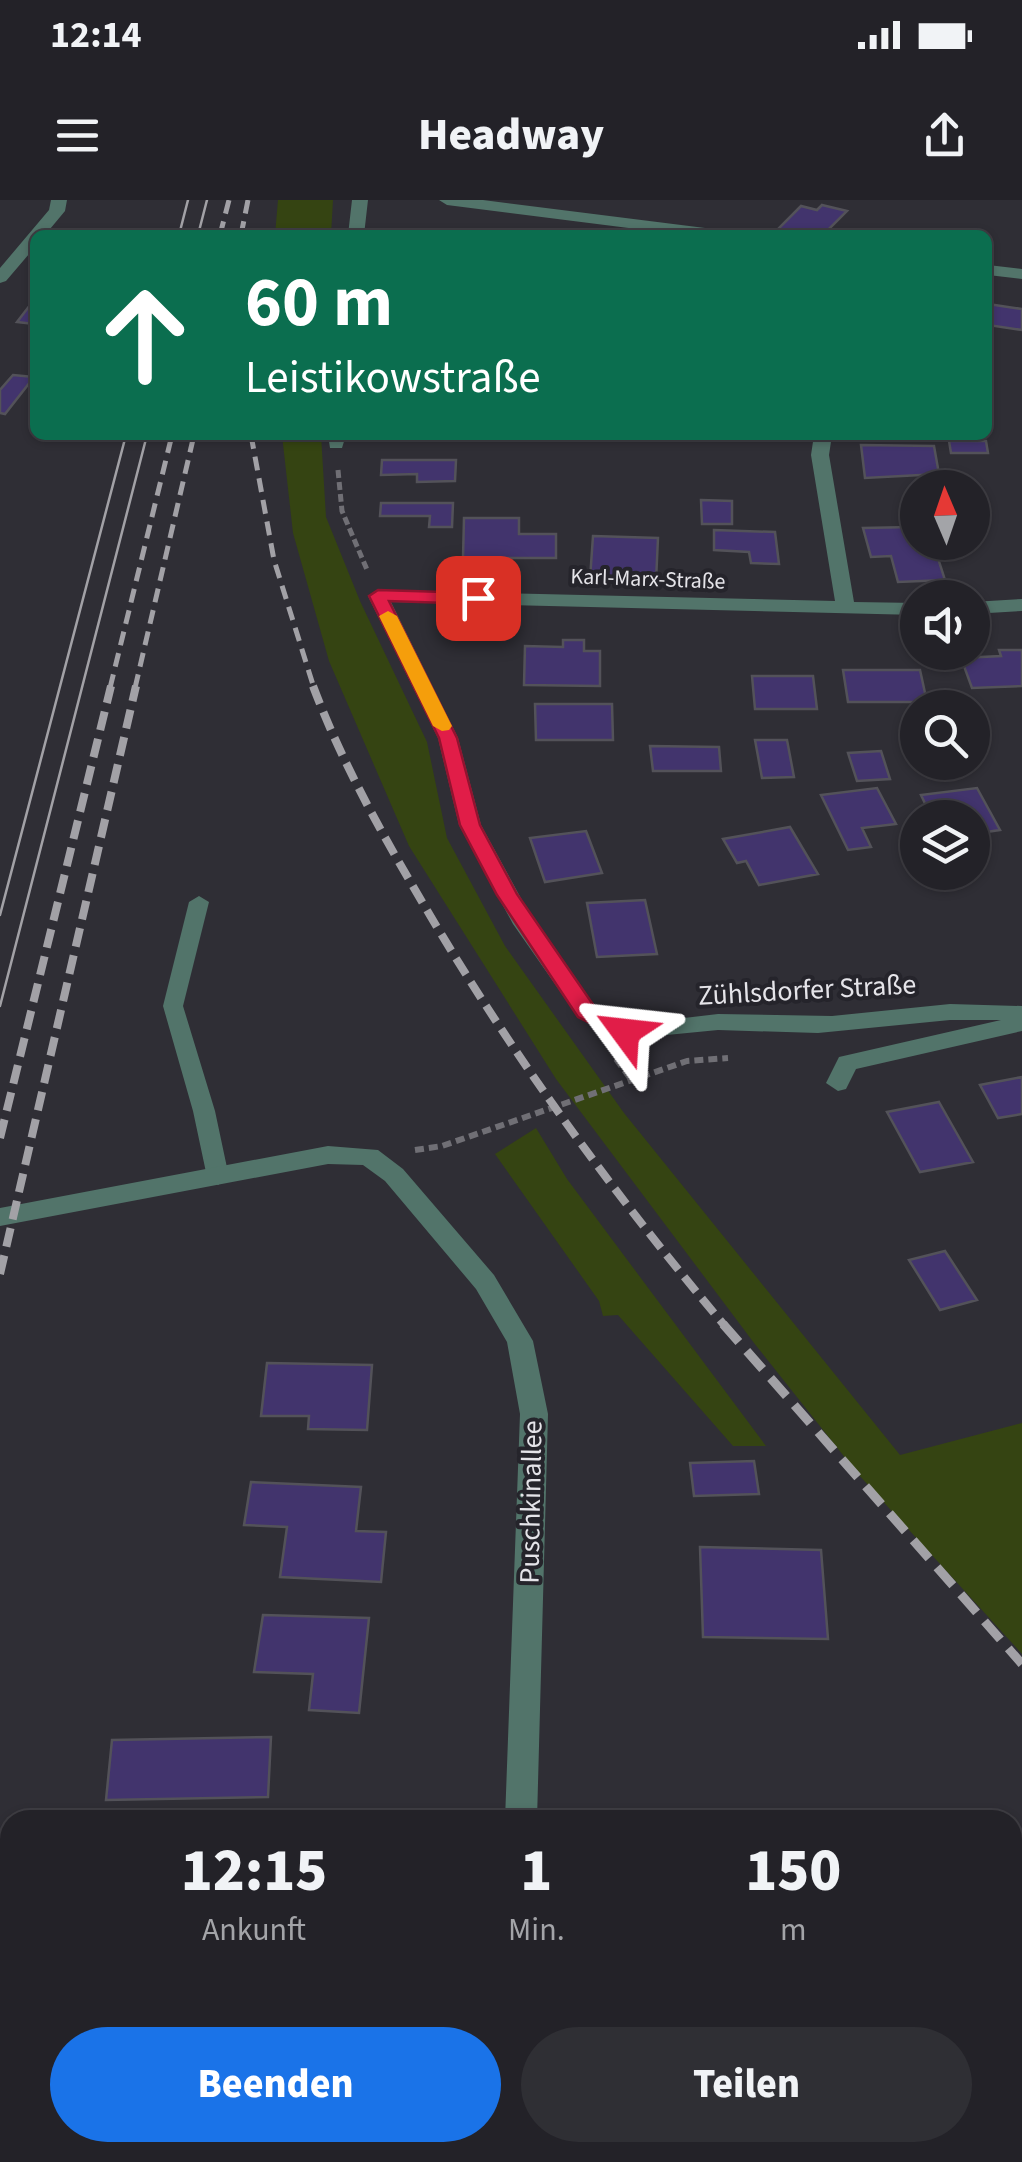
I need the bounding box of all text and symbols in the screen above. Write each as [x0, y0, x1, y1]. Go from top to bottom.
text: 12:14 [50, 8, 142, 62]
text: Headway [418, 103, 604, 167]
icon: menu [50, 108, 105, 163]
icon: share [917, 108, 972, 163]
text: 60 m [245, 253, 393, 353]
icon: ahead [80, 270, 210, 400]
text: Leistikowstraße [245, 346, 541, 410]
north arrow [900, 470, 990, 560]
map controls [900, 470, 990, 890]
pin [436, 556, 521, 641]
street label: Karl-Marx-Straße [570, 560, 726, 598]
icon: arrive [451, 571, 506, 626]
button: sound [900, 580, 990, 670]
button: search [900, 690, 990, 780]
button: layers [900, 800, 990, 890]
street label: Zühlsdorfer Straße [697, 964, 917, 1016]
position arrow [573, 980, 677, 1084]
street label: Puschkinallee [510, 1420, 552, 1584]
text: 12:15 [181, 1829, 327, 1914]
text: 1 [520, 1829, 552, 1914]
text: 150 [745, 1829, 841, 1914]
text: Ankunft [202, 1907, 306, 1953]
text: Min. [508, 1907, 565, 1953]
text: m [780, 1907, 807, 1953]
button: Beenden [50, 2027, 501, 2142]
button: Teilen [521, 2027, 972, 2142]

